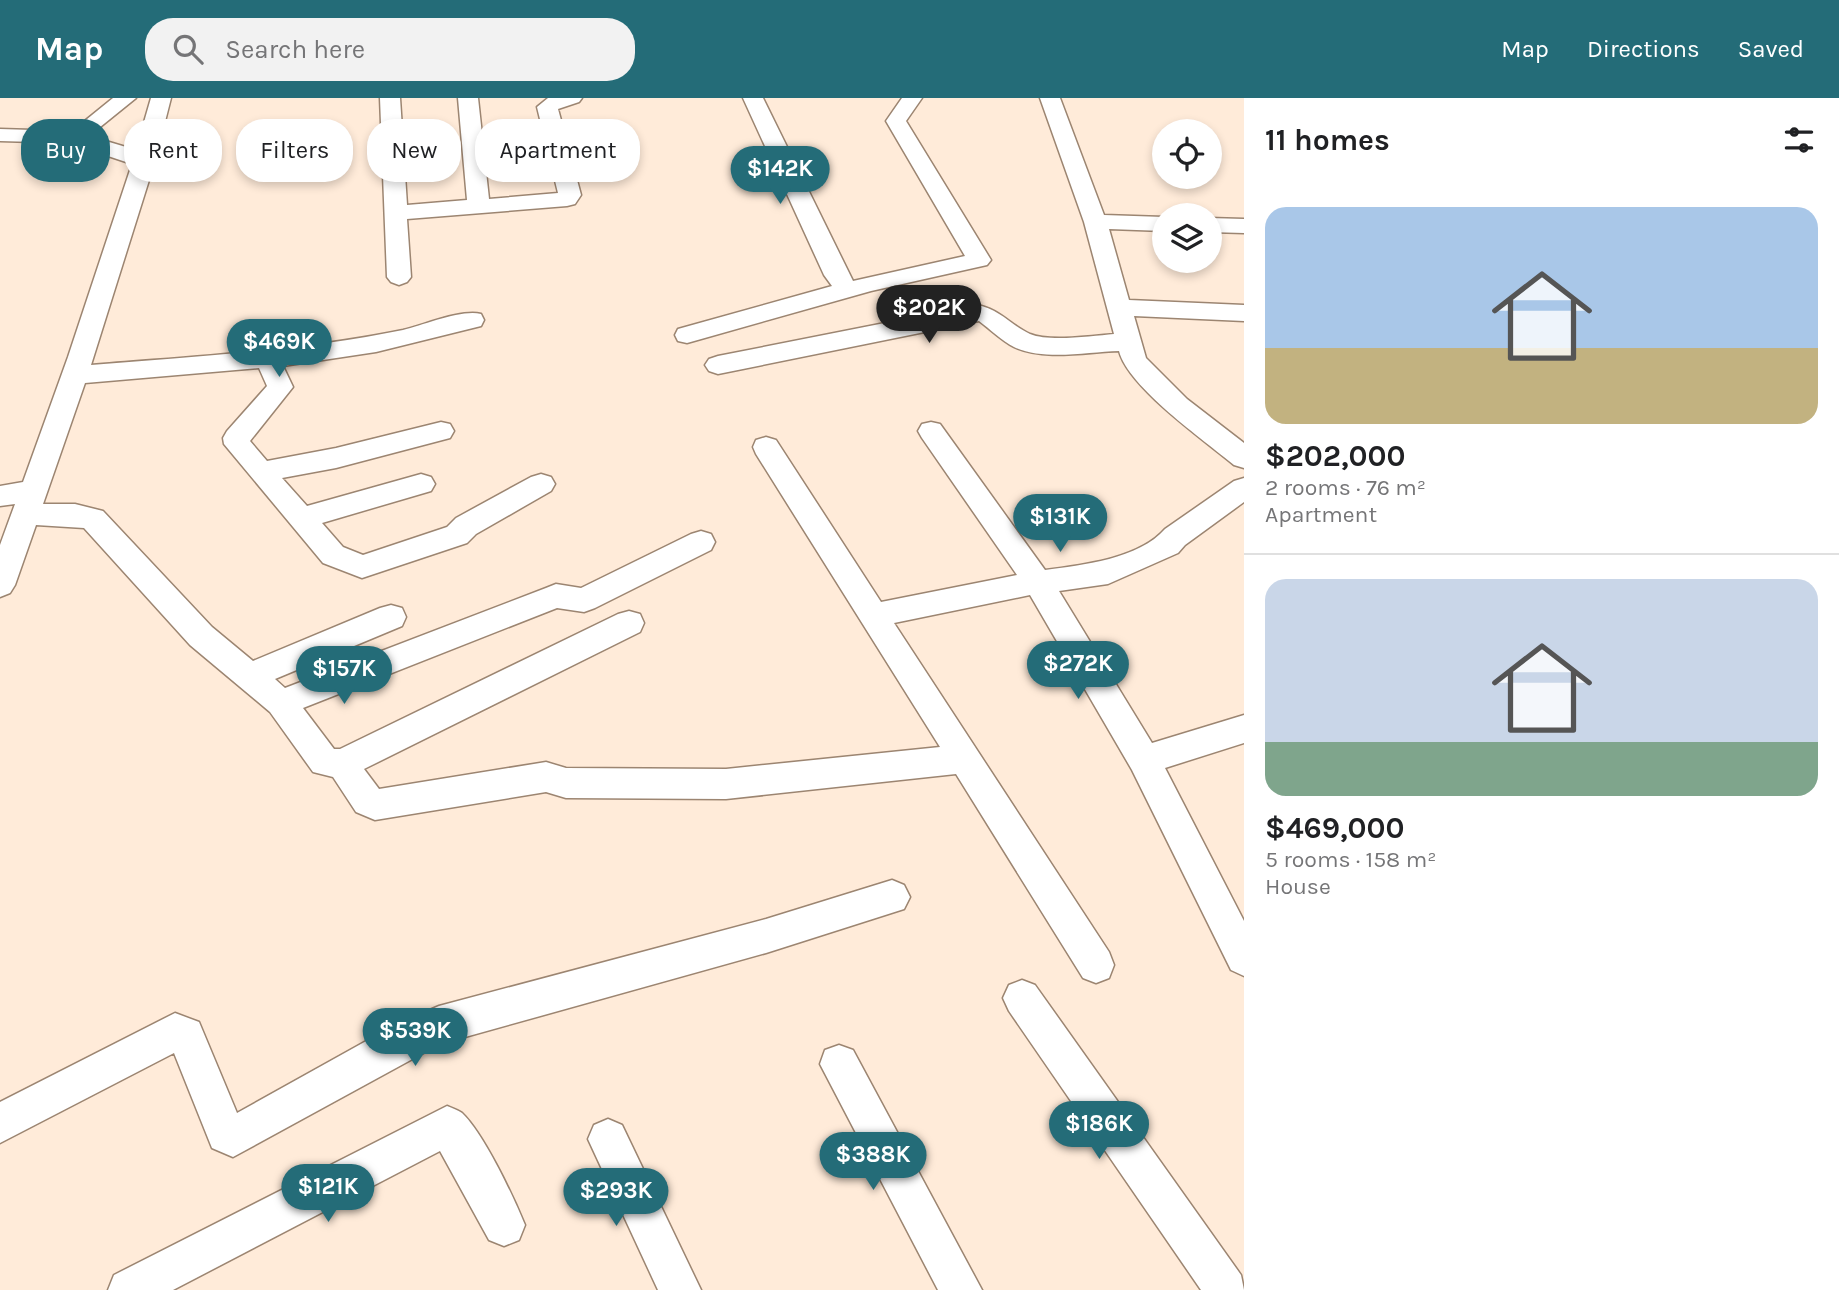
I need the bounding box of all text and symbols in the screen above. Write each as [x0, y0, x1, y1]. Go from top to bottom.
search box [145, 18, 635, 81]
text: Map [35, 30, 103, 68]
icon: search [169, 30, 207, 68]
text: Search here [225, 34, 365, 65]
text: Map [1501, 35, 1549, 63]
text: Directions [1587, 35, 1700, 63]
text: Saved [1738, 35, 1804, 63]
chip: Buy [21, 119, 110, 182]
chip: Rent [124, 119, 222, 182]
chip: Filters [236, 119, 353, 182]
chip: New [367, 119, 461, 182]
chip: Apartment [475, 119, 640, 182]
map controls [1152, 119, 1222, 273]
button: locate [1152, 119, 1222, 189]
icon: filters [1780, 121, 1818, 159]
text: 11 homes [1265, 122, 1390, 158]
pin: $142K [731, 146, 829, 206]
text: $142K [747, 155, 813, 182]
button: layers [1152, 203, 1222, 273]
icon: home [1479, 253, 1605, 379]
pin: $202K [880, 286, 978, 345]
text: $202K [892, 294, 966, 321]
pin: $469K [230, 320, 328, 379]
text: $469K [243, 328, 315, 355]
text: $202,000 [1265, 438, 1405, 474]
text: 2 rooms · 76 m² [1265, 474, 1426, 501]
pin: $131K [1011, 494, 1109, 554]
text: Apartment [1265, 501, 1377, 528]
text: $131K [1029, 503, 1091, 530]
icon: home [1479, 625, 1605, 751]
pin: $272K [1029, 642, 1127, 701]
pin: $157K [295, 646, 393, 706]
text: $272K [1043, 650, 1113, 677]
text: $157K [312, 655, 376, 682]
text: $469,000 [1265, 810, 1405, 846]
text: 5 rooms · 158 m² [1265, 846, 1436, 873]
text: House [1265, 873, 1331, 900]
pin: $539K [366, 1009, 464, 1068]
text: $539K [379, 1017, 451, 1044]
pin: $186K [1050, 1102, 1148, 1161]
text: $186K [1065, 1110, 1133, 1137]
pin: $388K [824, 1132, 922, 1192]
text: $388K [836, 1141, 910, 1168]
pin: $121K [279, 1164, 377, 1224]
pin: $293K [567, 1168, 665, 1228]
text: $121K [297, 1173, 359, 1200]
text: $293K [579, 1177, 653, 1204]

